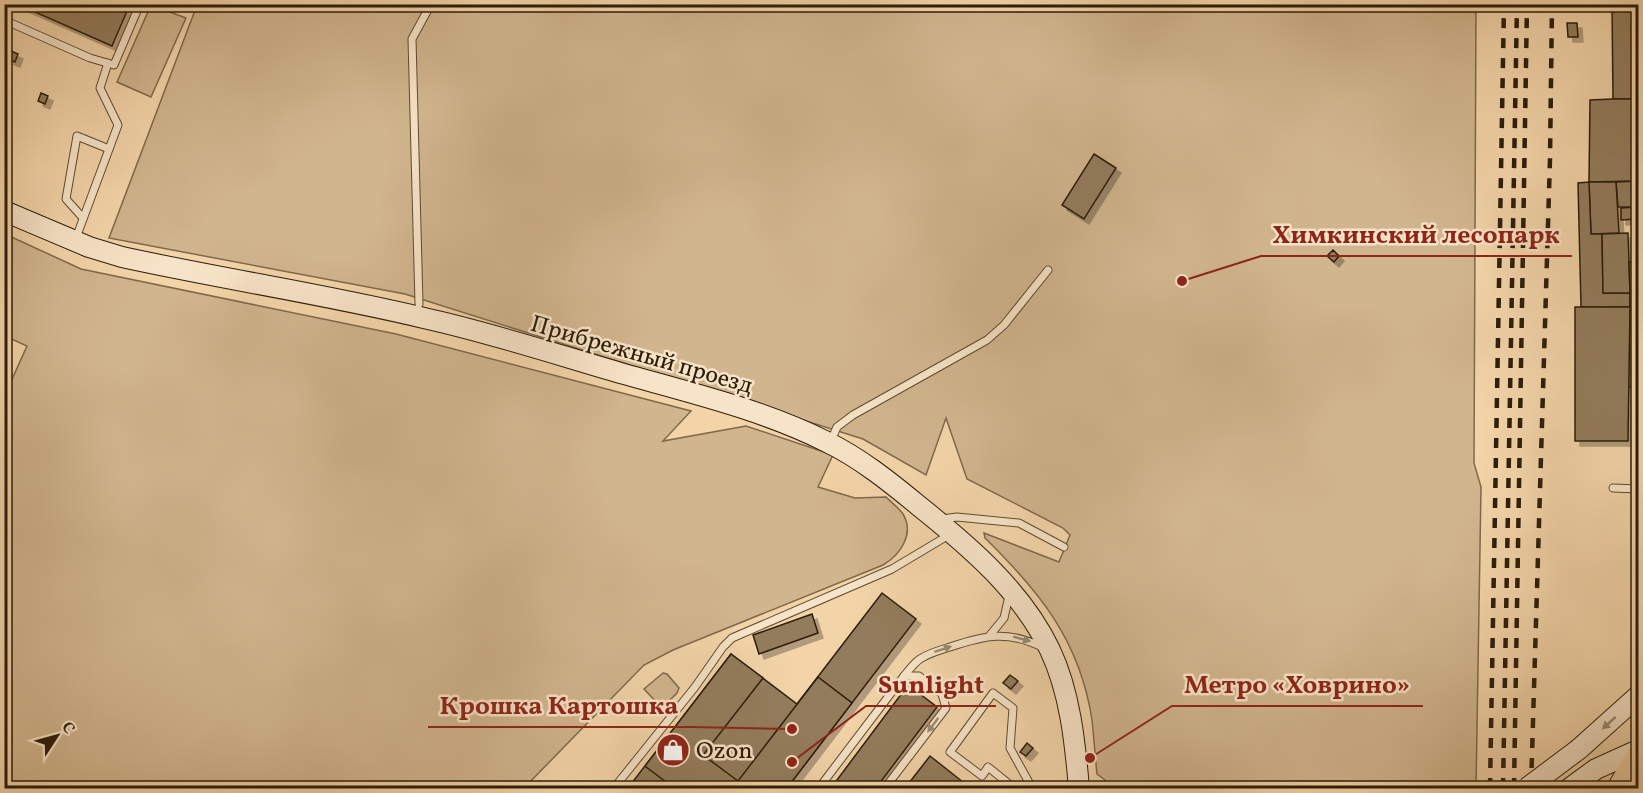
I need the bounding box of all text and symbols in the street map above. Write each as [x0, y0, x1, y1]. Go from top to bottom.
callout: Химкинский лесопарк [1261, 212, 1572, 256]
text: Химкинский лесопарк [1272, 218, 1560, 254]
street label: Прибрежный проезд [526, 308, 757, 404]
one-way arrow [1013, 635, 1031, 645]
one-way arrow [934, 644, 952, 653]
callout: Sunlight [866, 662, 996, 706]
callout: Метро «Ховрино» [1172, 662, 1423, 706]
text: Sunlight [878, 668, 984, 704]
text: Метро «Ховрино» [1184, 668, 1410, 704]
callout: Крошка Картошка [428, 683, 691, 727]
text: Крошка Картошка [440, 689, 678, 725]
north arrow [27, 706, 87, 766]
one-way arrow [927, 716, 939, 732]
one-way arrow [1602, 716, 1617, 729]
text: С [56, 718, 79, 739]
shop icon: Ozon [655, 732, 691, 768]
place label: Ozon [696, 735, 753, 769]

